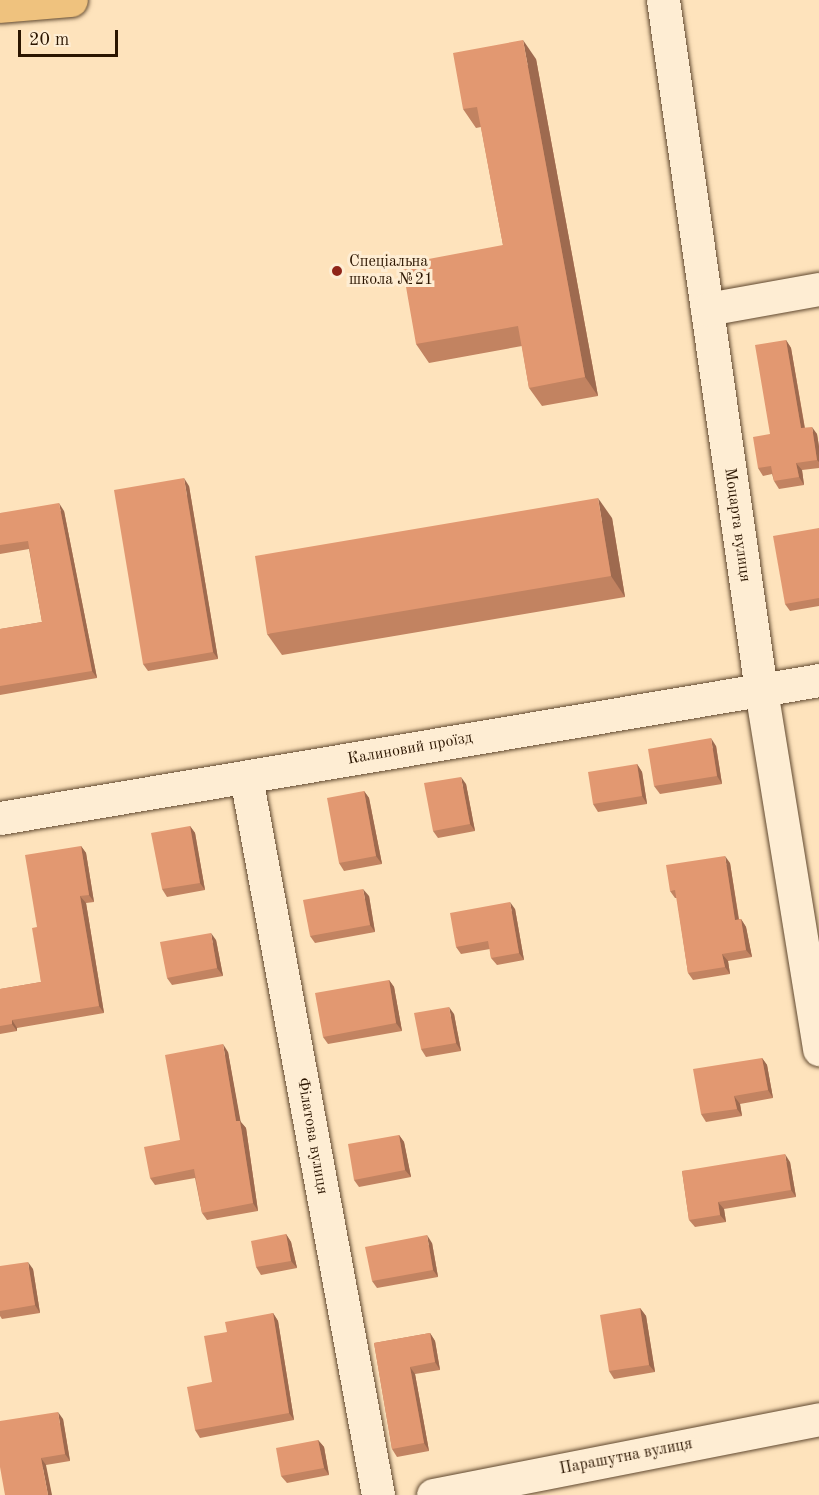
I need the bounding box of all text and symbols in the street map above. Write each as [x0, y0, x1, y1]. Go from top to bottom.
scale bar [21, 18, 122, 56]
text: 20 m [29, 31, 69, 49]
place label: Спеціальна школа №21 [349, 252, 433, 290]
marker: Спеціальна школа №21 [330, 264, 344, 278]
street label: Моцарта вулиця [719, 467, 755, 583]
street label: Калиновий проїзд [346, 729, 474, 769]
street label: Філатова вулиця [292, 1076, 332, 1196]
street label: Парашутна вулиця [558, 1435, 694, 1479]

